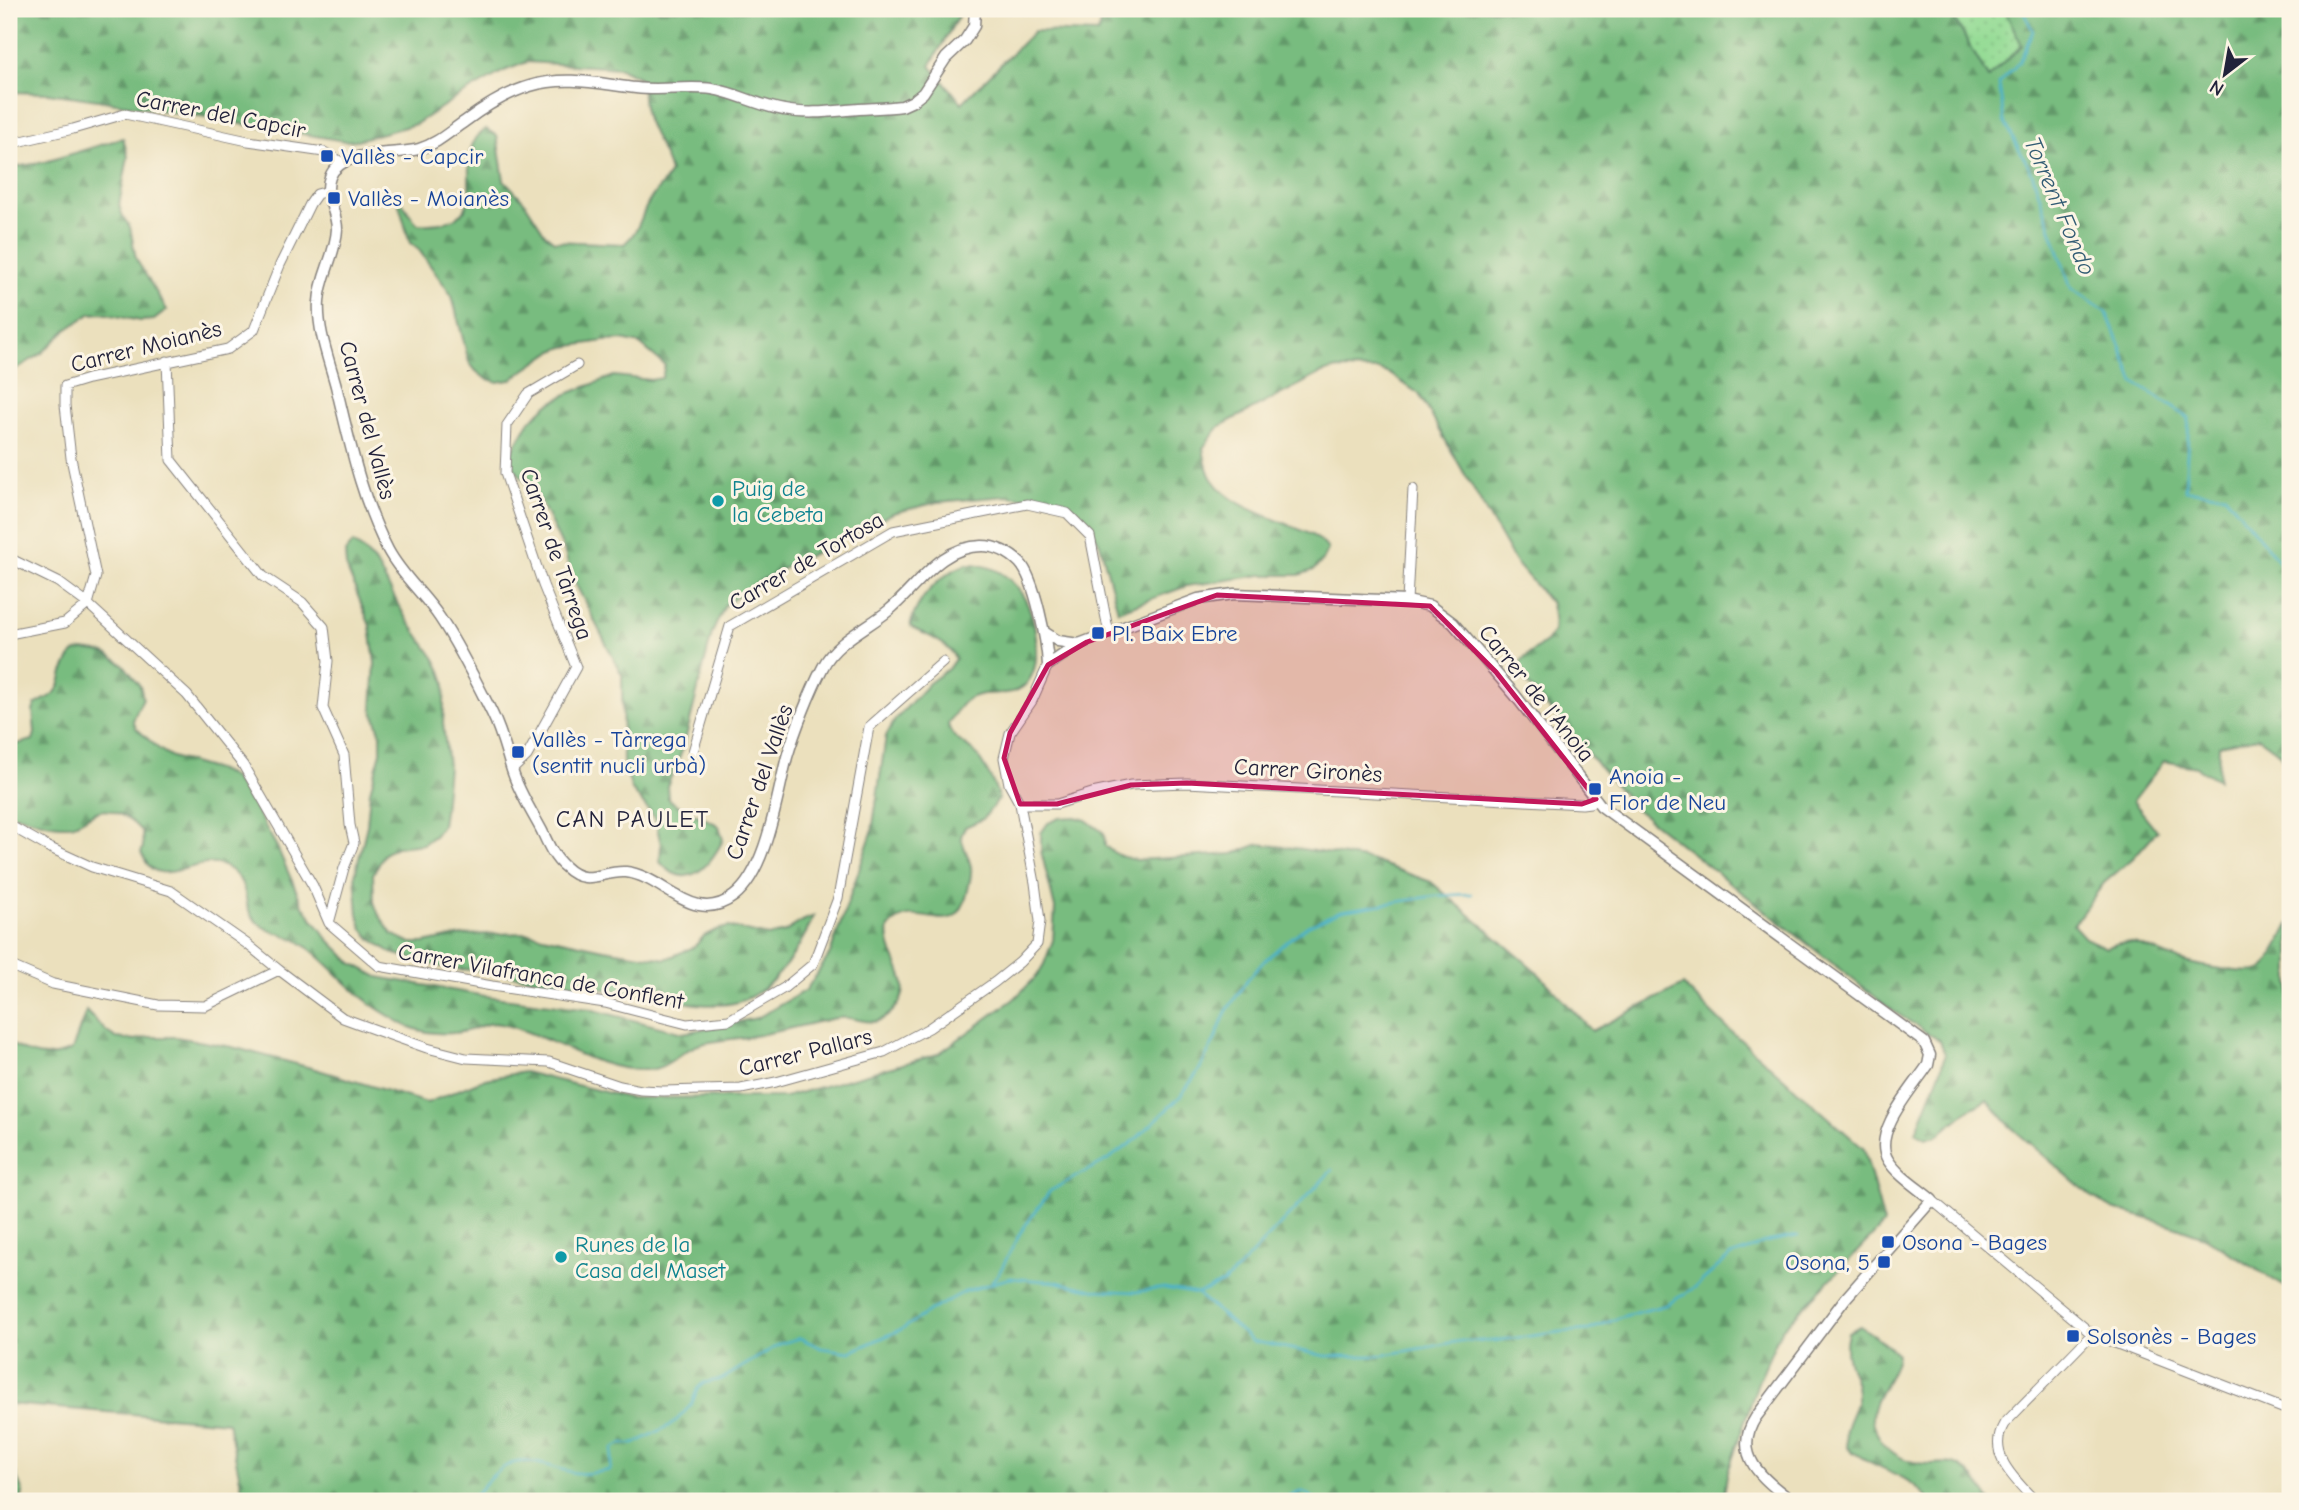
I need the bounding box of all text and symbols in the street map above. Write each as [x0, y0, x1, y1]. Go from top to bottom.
north arrow [2190, 38, 2260, 108]
text: N [2206, 75, 2228, 100]
street label: Carrer del Capcir [134, 85, 309, 144]
water label: Torrent Fondo [2018, 133, 2102, 279]
place label: Vallès - Capcir [341, 143, 484, 170]
marker: Vallès - Capcir [319, 148, 335, 164]
place label: Vallès - Moianès [348, 185, 509, 212]
marker: Vallès - Moianès [326, 190, 342, 206]
street label: Carrer Moianès [68, 315, 224, 378]
street label: Carrer del Vallès [333, 338, 402, 502]
street label: Carrer de Tàrrega [515, 465, 599, 644]
place label: Puig de la Cebeta [732, 475, 824, 528]
marker: Puig de la Cebeta [710, 493, 726, 509]
street label: Carrer de Tortosa [724, 506, 888, 617]
street label: Carrer de l'Anoia [1473, 619, 1600, 767]
place label: Pl. Baix Ebre [1112, 620, 1237, 647]
marker: Pl. Baix Ebre [1090, 625, 1106, 641]
street label: Carrer del Vallès [720, 701, 799, 863]
place label: Vallès - Tàrrega (sentit nucli urbà) [532, 726, 706, 779]
marker: Vallès - Tàrrega (sentit nucli urbà) [510, 744, 526, 760]
street label: Carrer Gironès [1233, 753, 1383, 788]
place label: Anoia - Flor de Neu [1609, 763, 1726, 816]
marker: Anoia - Flor de Neu [1587, 781, 1603, 797]
district label: CAN PAULET [556, 805, 710, 833]
street label: Carrer Vilafranca de Conflent [396, 938, 687, 1015]
street label: Carrer Pallars [736, 1023, 875, 1082]
place label: Osona - Bages [1902, 1229, 2047, 1256]
place label: Runes de la Casa del Maset [575, 1231, 727, 1284]
marker: Osona - Bages [1880, 1234, 1896, 1250]
marker: Runes de la Casa del Maset [553, 1249, 569, 1265]
place label: Osona, 5 [1785, 1249, 1870, 1276]
marker: Osona, 5 [1876, 1254, 1892, 1270]
place label: Solsonès - Bages [2087, 1323, 2256, 1350]
marker: Solsonès - Bages [2065, 1328, 2081, 1344]

